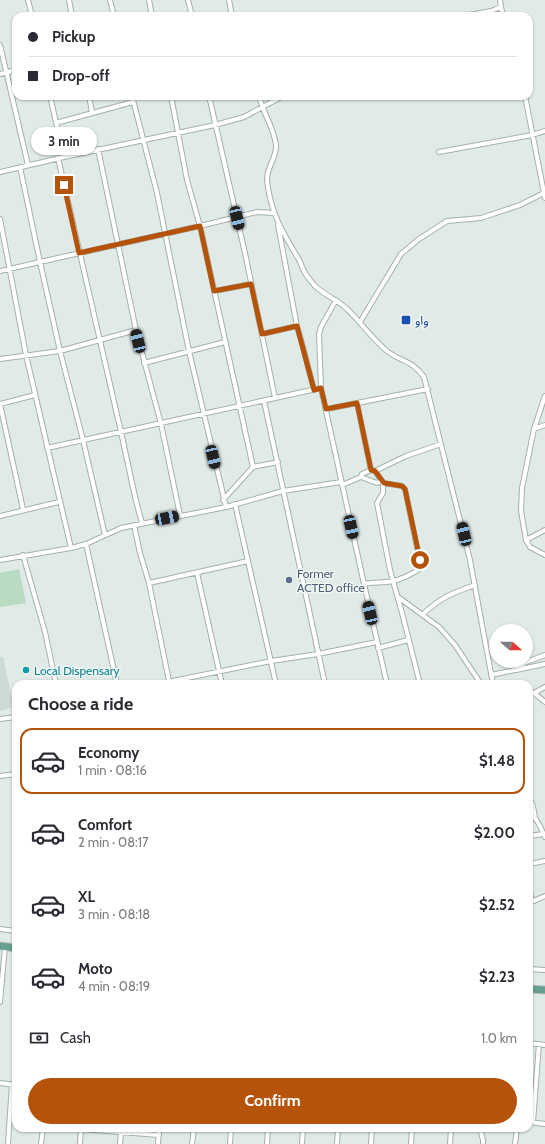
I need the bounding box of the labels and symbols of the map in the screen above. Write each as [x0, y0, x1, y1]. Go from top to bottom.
callout: 3 min [31, 127, 97, 155]
route end [55, 176, 73, 194]
car [228, 205, 246, 231]
place label: واو [415, 313, 429, 328]
marker: واو [400, 314, 412, 326]
car [129, 328, 147, 354]
car [204, 444, 222, 470]
car [154, 510, 180, 526]
car [343, 514, 359, 540]
car [455, 521, 473, 547]
route start [411, 551, 429, 569]
place label: Former ACTED office [297, 566, 365, 595]
marker: Former ACTED office [284, 575, 294, 585]
car [361, 600, 379, 626]
north arrow [489, 624, 533, 668]
place label: Local Dispensary [34, 663, 120, 678]
marker: Local Dispensary [21, 665, 31, 675]

